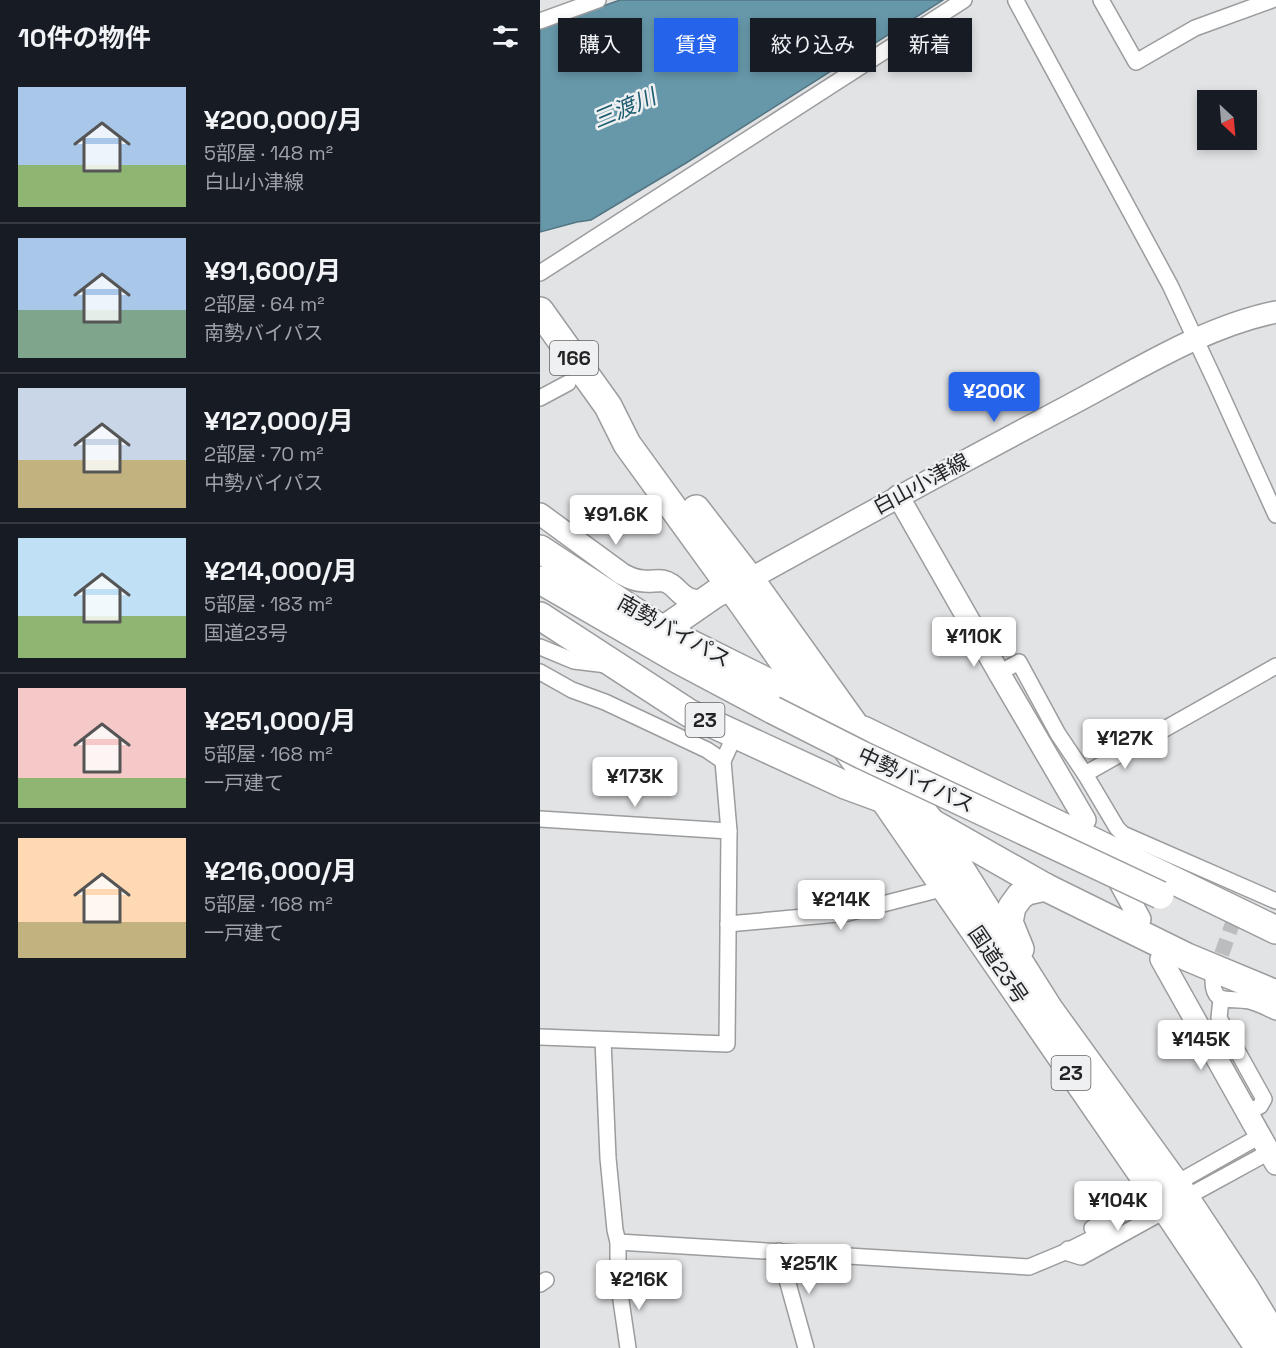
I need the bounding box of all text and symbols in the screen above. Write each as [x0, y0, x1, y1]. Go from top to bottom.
chip: 購入 [558, 18, 642, 72]
chip: 賃貸 [654, 18, 738, 72]
chip: 絞り込み [750, 18, 876, 72]
chip: 新着 [888, 18, 972, 72]
icon: filters [489, 20, 522, 53]
text: 10件の物件 [18, 21, 151, 55]
water label: 三渡川 [588, 81, 662, 134]
north arrow [1197, 90, 1257, 150]
map controls [1197, 90, 1257, 150]
text: ¥200,000/月 [204, 103, 363, 137]
icon: home [66, 111, 138, 183]
text: 5部屋 · 148 m² [204, 140, 333, 166]
text: 白山小津線 [204, 169, 304, 195]
text: ¥91,600/月 [204, 254, 341, 288]
icon: home [66, 262, 138, 334]
text: 2部屋 · 64 m² [204, 291, 324, 317]
text: 南勢バイパス [204, 320, 324, 346]
road number: 166 [550, 341, 598, 375]
pin: ¥200K [952, 372, 1036, 423]
text: ¥200K [963, 378, 1025, 404]
text: ¥127,000/月 [204, 404, 354, 438]
icon: home [66, 412, 138, 484]
text: 2部屋 · 70 m² [204, 441, 324, 467]
street label: 白山小津線 [868, 447, 973, 520]
text: 中勢バイパス [204, 470, 324, 496]
pin: ¥91.6K [567, 495, 665, 546]
text: ¥91.6K [584, 501, 648, 527]
text: ¥214,000/月 [204, 554, 358, 588]
icon: home [66, 562, 138, 634]
street label: 南勢バイパス [613, 588, 736, 673]
text: 5部屋 · 183 m² [204, 591, 333, 617]
pin: ¥110K [932, 617, 1016, 668]
text: 国道23号 [204, 620, 288, 646]
text: ¥110K [946, 623, 1002, 649]
road number: 23 [686, 703, 724, 737]
text: ¥251,000/月 [204, 704, 356, 738]
icon: home [66, 712, 138, 784]
pin: ¥127K [1083, 719, 1167, 770]
text: ¥127K [1097, 725, 1153, 751]
text: 5部屋 · 168 m² [204, 741, 333, 767]
street label: 中勢バイパス [854, 741, 979, 818]
pin: ¥173K [593, 757, 677, 808]
text: ¥173K [606, 763, 664, 789]
text: 一戸建て [204, 770, 284, 796]
text: ¥216,000/月 [204, 854, 357, 888]
icon: home [66, 862, 138, 934]
pin: ¥214K [799, 880, 883, 931]
text: ¥214K [812, 886, 870, 912]
text: 5部屋 · 168 m² [204, 891, 333, 917]
text: 一戸建て [204, 920, 284, 946]
street label: 国道23号 [963, 921, 1034, 1009]
pin: ¥145K [1159, 1020, 1243, 1071]
text: ¥145K [1172, 1026, 1230, 1052]
road number: 23 [1052, 1056, 1090, 1090]
pin: ¥104K [1076, 1181, 1160, 1232]
text: ¥104K [1088, 1187, 1148, 1213]
pin: ¥251K [767, 1244, 851, 1295]
text: ¥251K [780, 1250, 838, 1276]
pin: ¥216K [597, 1260, 681, 1311]
text: ¥216K [610, 1266, 668, 1292]

